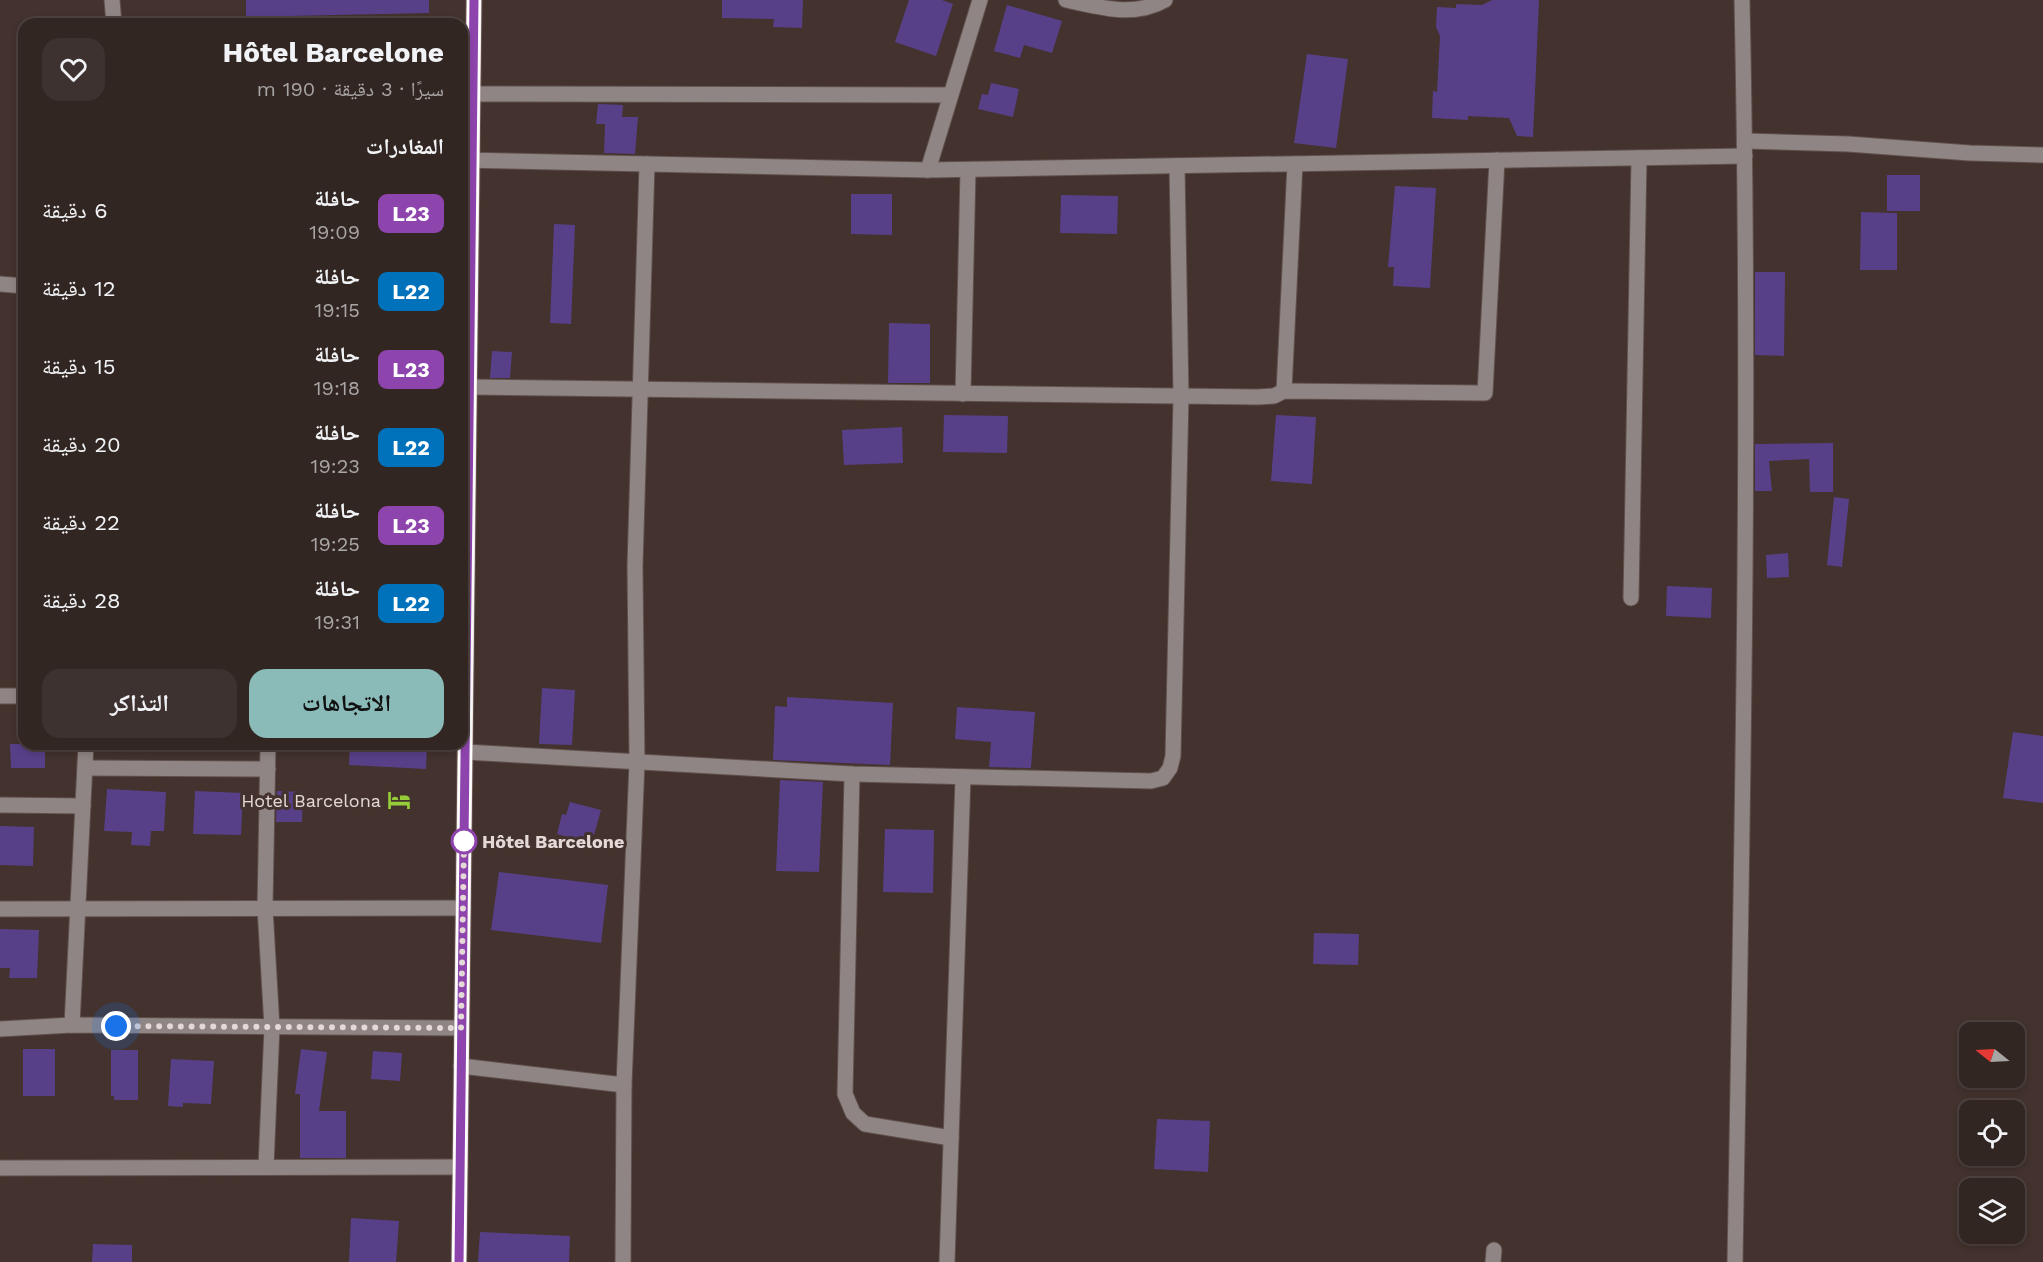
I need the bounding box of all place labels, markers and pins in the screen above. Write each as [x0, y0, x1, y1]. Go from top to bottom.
hotel icon: Hotel Barcelona [386, 787, 412, 813]
place label: Hotel Barcelona [241, 790, 381, 811]
marker: Hôtel Barcelone [451, 828, 477, 854]
place label: Hôtel Barcelone [482, 831, 624, 852]

